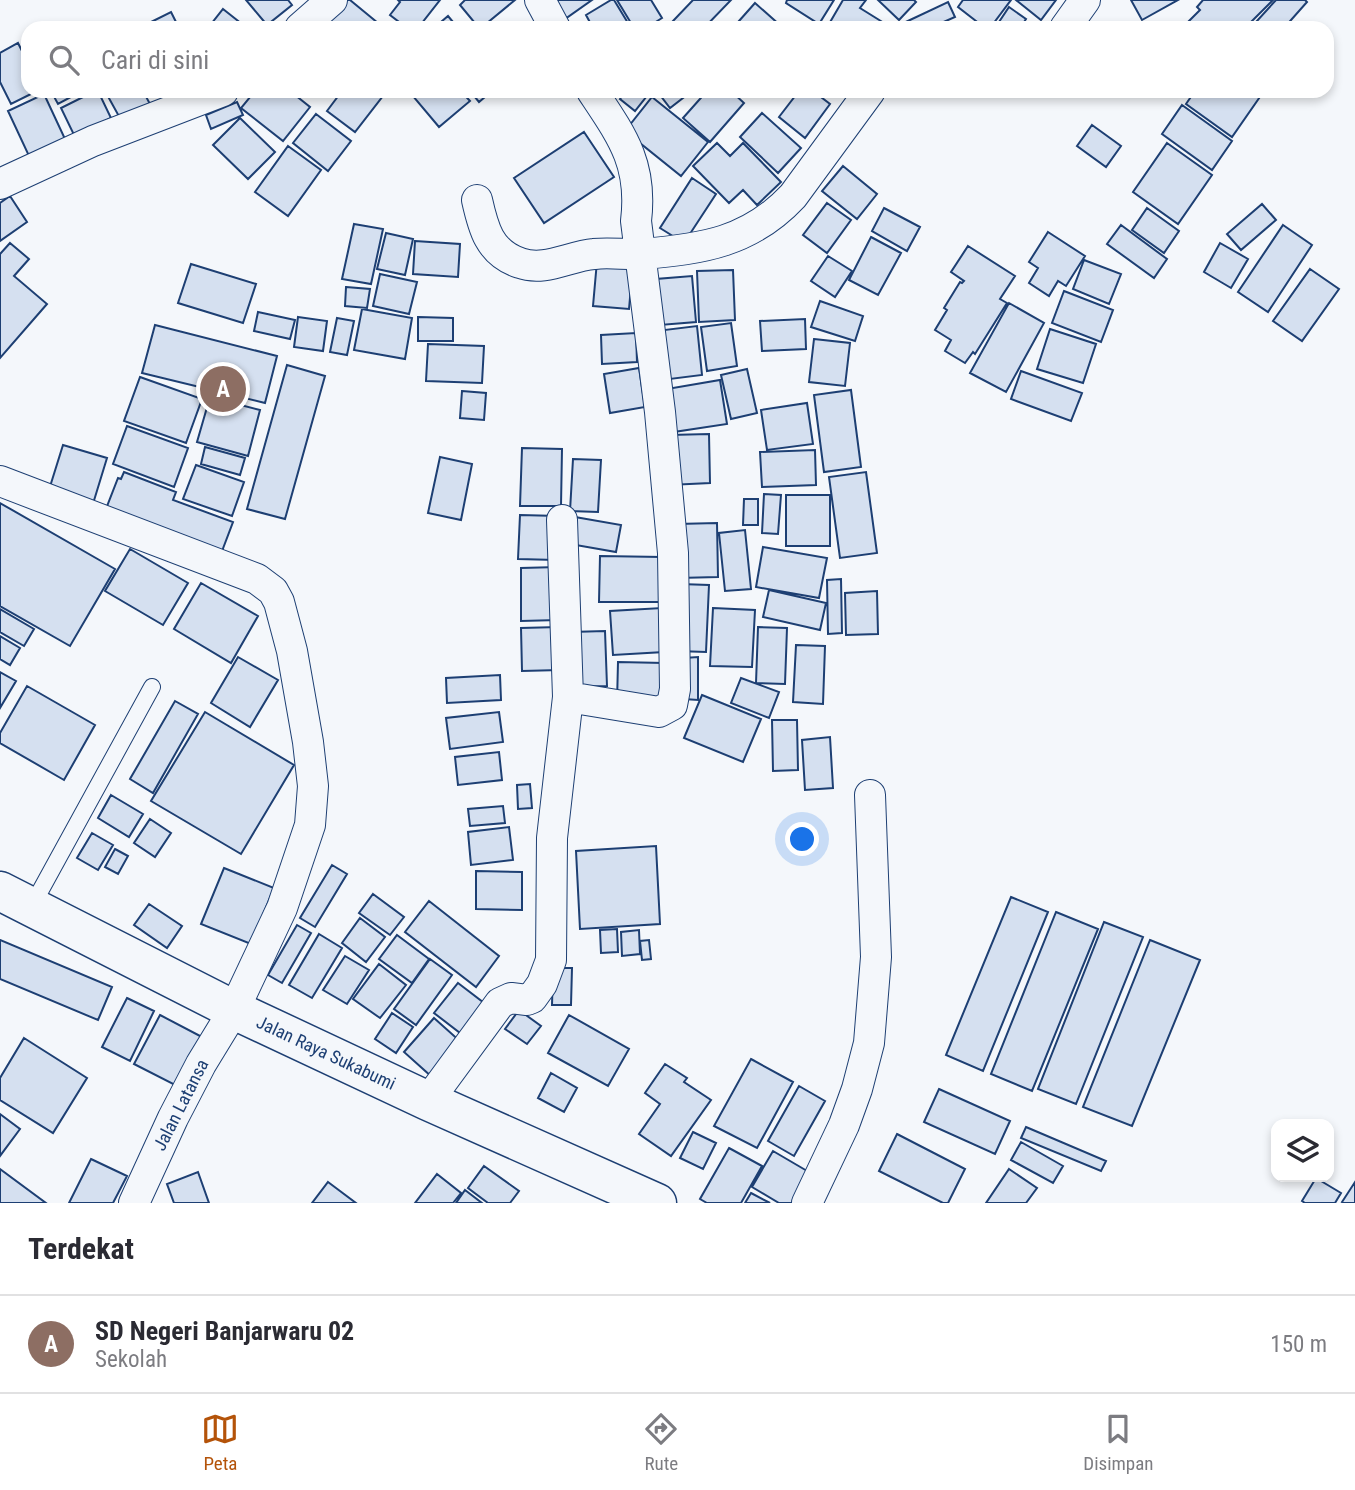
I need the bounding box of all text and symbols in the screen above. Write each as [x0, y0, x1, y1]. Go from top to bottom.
search box [21, 21, 1334, 98]
icon: search [45, 41, 83, 79]
text: Cari di sini [101, 45, 209, 75]
pin: A [200, 363, 246, 415]
your location [785, 822, 819, 856]
street label: Jalan Raya Sukabumi [253, 1011, 399, 1094]
street label: Jalan Latansa [149, 1056, 213, 1154]
map controls [1271, 1119, 1334, 1182]
button: layers [1271, 1119, 1334, 1182]
text: Terdekat [28, 1231, 134, 1266]
text: SD Negeri Banjarwaru 02 [95, 1316, 354, 1346]
text: A [44, 1331, 58, 1358]
text: 150 m [1270, 1331, 1327, 1358]
text: Sekolah [95, 1346, 167, 1373]
tab: Peta [201, 1410, 239, 1475]
tab: Rute [642, 1410, 680, 1475]
tab: Disimpan [1083, 1410, 1154, 1475]

